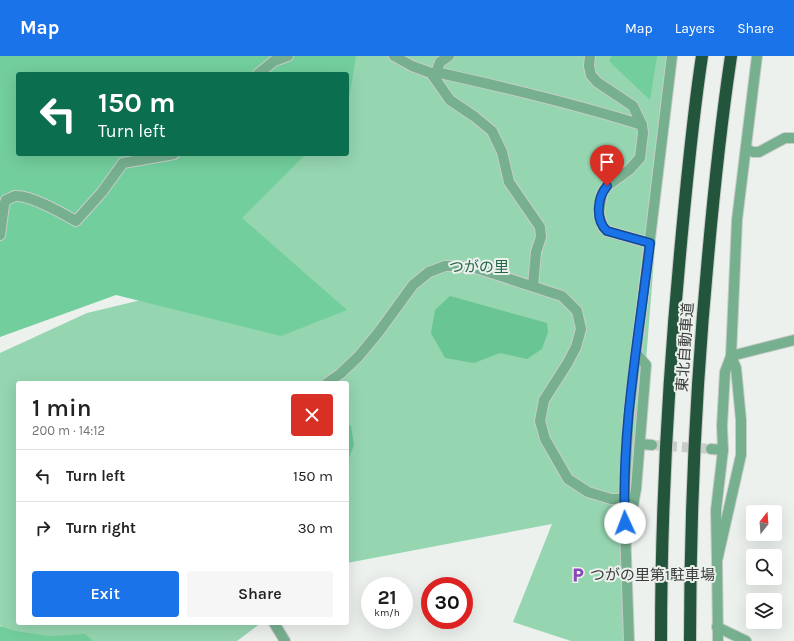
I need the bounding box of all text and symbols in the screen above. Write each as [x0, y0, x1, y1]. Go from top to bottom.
text: Map [20, 17, 59, 39]
text: Map [625, 20, 653, 37]
text: Layers [675, 20, 715, 37]
text: Share [737, 20, 774, 37]
text: 150 m [98, 86, 176, 119]
icon: left [32, 88, 84, 140]
text: Turn left [98, 120, 166, 142]
pin [590, 145, 624, 186]
icon: arrive [596, 151, 618, 173]
park label: つがの里 [449, 258, 509, 276]
street label: 東北自動車道 [673, 301, 697, 393]
text: 1 min [32, 394, 92, 422]
button: close [291, 394, 333, 436]
text: 200 m · 14:12 [32, 423, 105, 438]
icon: left [32, 465, 54, 487]
text: Turn left [66, 467, 125, 485]
text: 150 m [293, 467, 333, 485]
position arrow [604, 502, 646, 544]
north arrow [746, 505, 782, 541]
map controls [746, 505, 782, 629]
icon: right [32, 517, 54, 539]
text: Turn right [66, 519, 136, 537]
text: 30 m [298, 519, 333, 537]
button: search [746, 549, 782, 585]
parking icon: つがの里第1駐車場 [569, 566, 587, 584]
place label: つがの里第1駐車場 [590, 566, 715, 584]
button: Exit [32, 571, 179, 617]
button: Share [187, 571, 333, 617]
speed limit sign: 30 [421, 577, 473, 629]
text: 21 [377, 586, 397, 609]
button: layers [746, 593, 782, 629]
text: km/h [374, 607, 400, 619]

